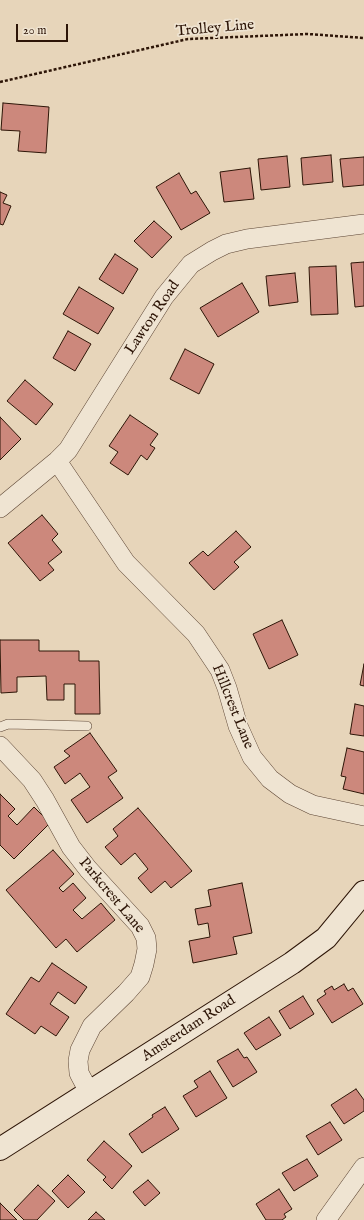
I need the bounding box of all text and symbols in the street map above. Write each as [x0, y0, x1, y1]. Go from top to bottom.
scale bar [18, 16, 70, 42]
street label: Trolley Line [175, 17, 255, 41]
text: 20 m [23, 23, 46, 38]
street label: Lawton Road [122, 278, 184, 358]
street label: Hillcrest Lane [207, 662, 257, 752]
street label: Parkcrest Lane [74, 855, 148, 937]
street label: Amsterdam Road [139, 992, 239, 1066]

